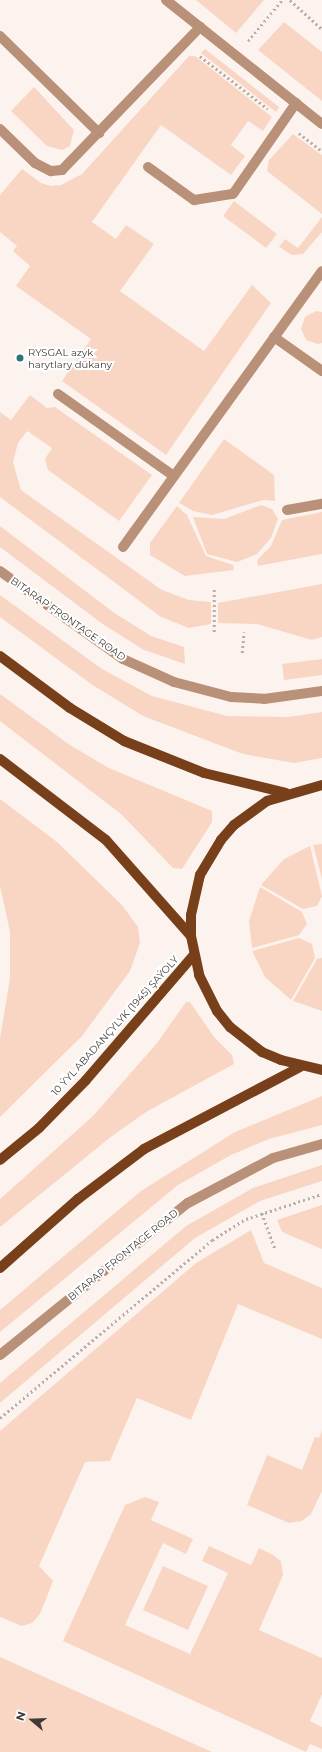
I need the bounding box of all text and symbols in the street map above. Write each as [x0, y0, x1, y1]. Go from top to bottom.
place label: RYSGAL azyk harytlary dükany [28, 346, 112, 370]
marker: RYSGAL azyk harytlary dükany [15, 353, 25, 363]
street label: BITARAP FRONTAGE ROAD [8, 575, 128, 663]
street label: 10 ÝYL ABADANÇYLYK (1945) ŞAÝOLY [49, 954, 181, 1098]
street label: BITARAP FRONTAGE ROAD [66, 1207, 180, 1303]
north arrow [12, 1700, 52, 1740]
text: N [13, 1710, 29, 1723]

